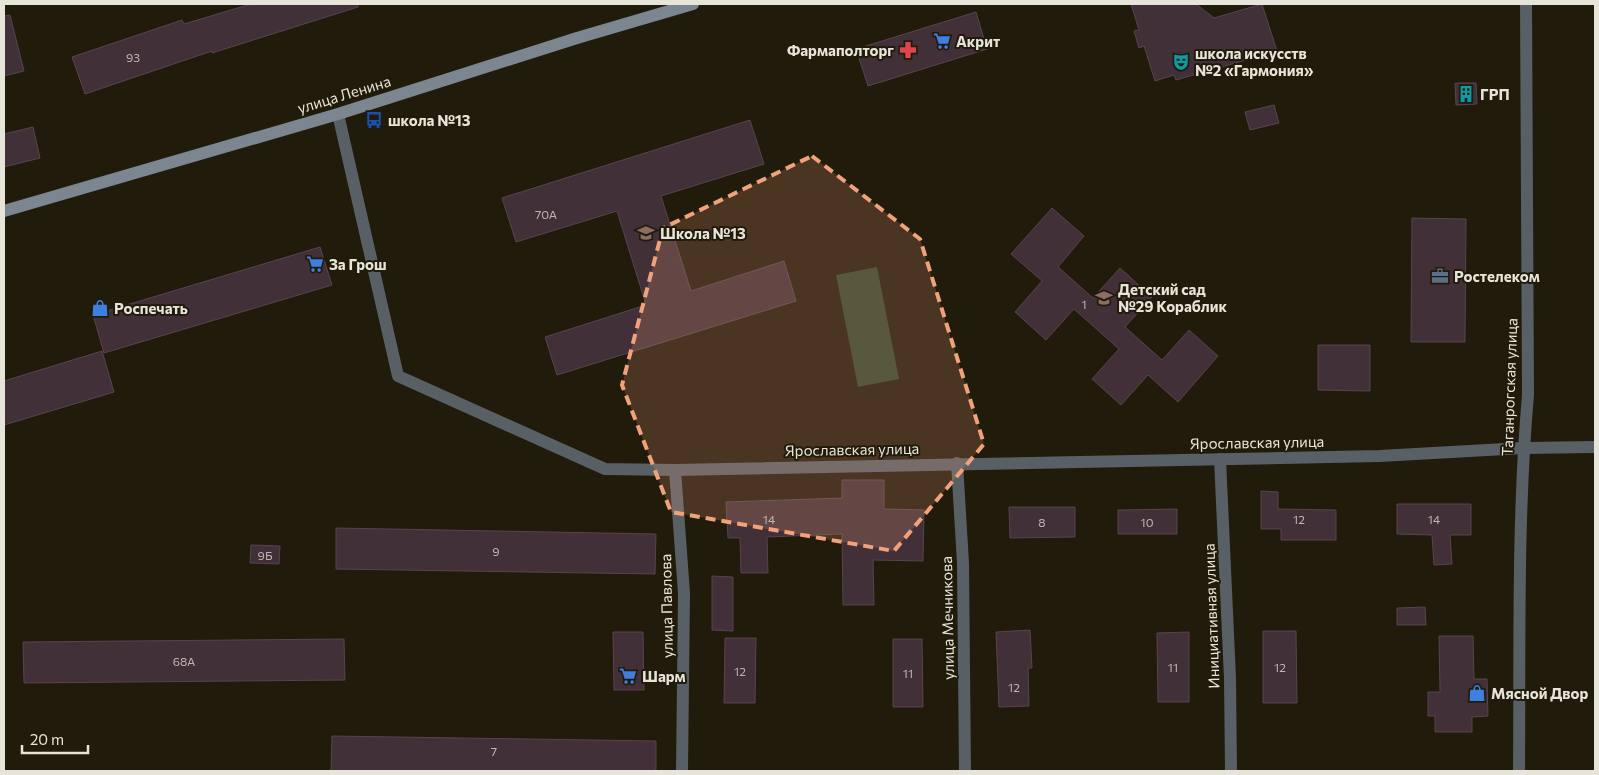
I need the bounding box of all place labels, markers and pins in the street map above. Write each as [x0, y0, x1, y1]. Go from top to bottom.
supermarket icon: Акрит [932, 31, 952, 51]
place label: Акрит [956, 32, 1000, 50]
pharmacy icon: Фармаполторг [898, 40, 918, 60]
place label: Фармаполторг [787, 41, 894, 59]
place label: школа искусств №2 «Гармония» [1195, 44, 1314, 79]
theatre icon: школа искусств №2 «Гармония» [1171, 52, 1191, 72]
building icon: ГРП [1456, 84, 1476, 104]
place label: ГРП [1480, 85, 1510, 103]
bus stop icon: школа №13 [364, 110, 384, 130]
place label: школа №13 [388, 111, 471, 129]
school or university icon: Школа №13 [636, 223, 656, 243]
place label: Школа №13 [660, 224, 746, 242]
supermarket icon: За Грош [305, 254, 325, 274]
place label: За Грош [329, 255, 387, 273]
office icon: Ростелеком [1430, 266, 1450, 286]
place label: Ростелеком [1454, 267, 1540, 285]
place label: Детский сад №29 Кораблик [1118, 280, 1227, 315]
school or university icon: Детский сад №29 Кораблик [1094, 288, 1114, 308]
shop icon: Роспечать [90, 298, 110, 318]
place label: Роспечать [114, 299, 188, 317]
supermarket icon: Шарм [618, 666, 638, 686]
place label: Шарм [642, 667, 686, 685]
shop icon: Мясной Двор [1467, 683, 1487, 703]
place label: Мясной Двор [1491, 684, 1589, 702]

